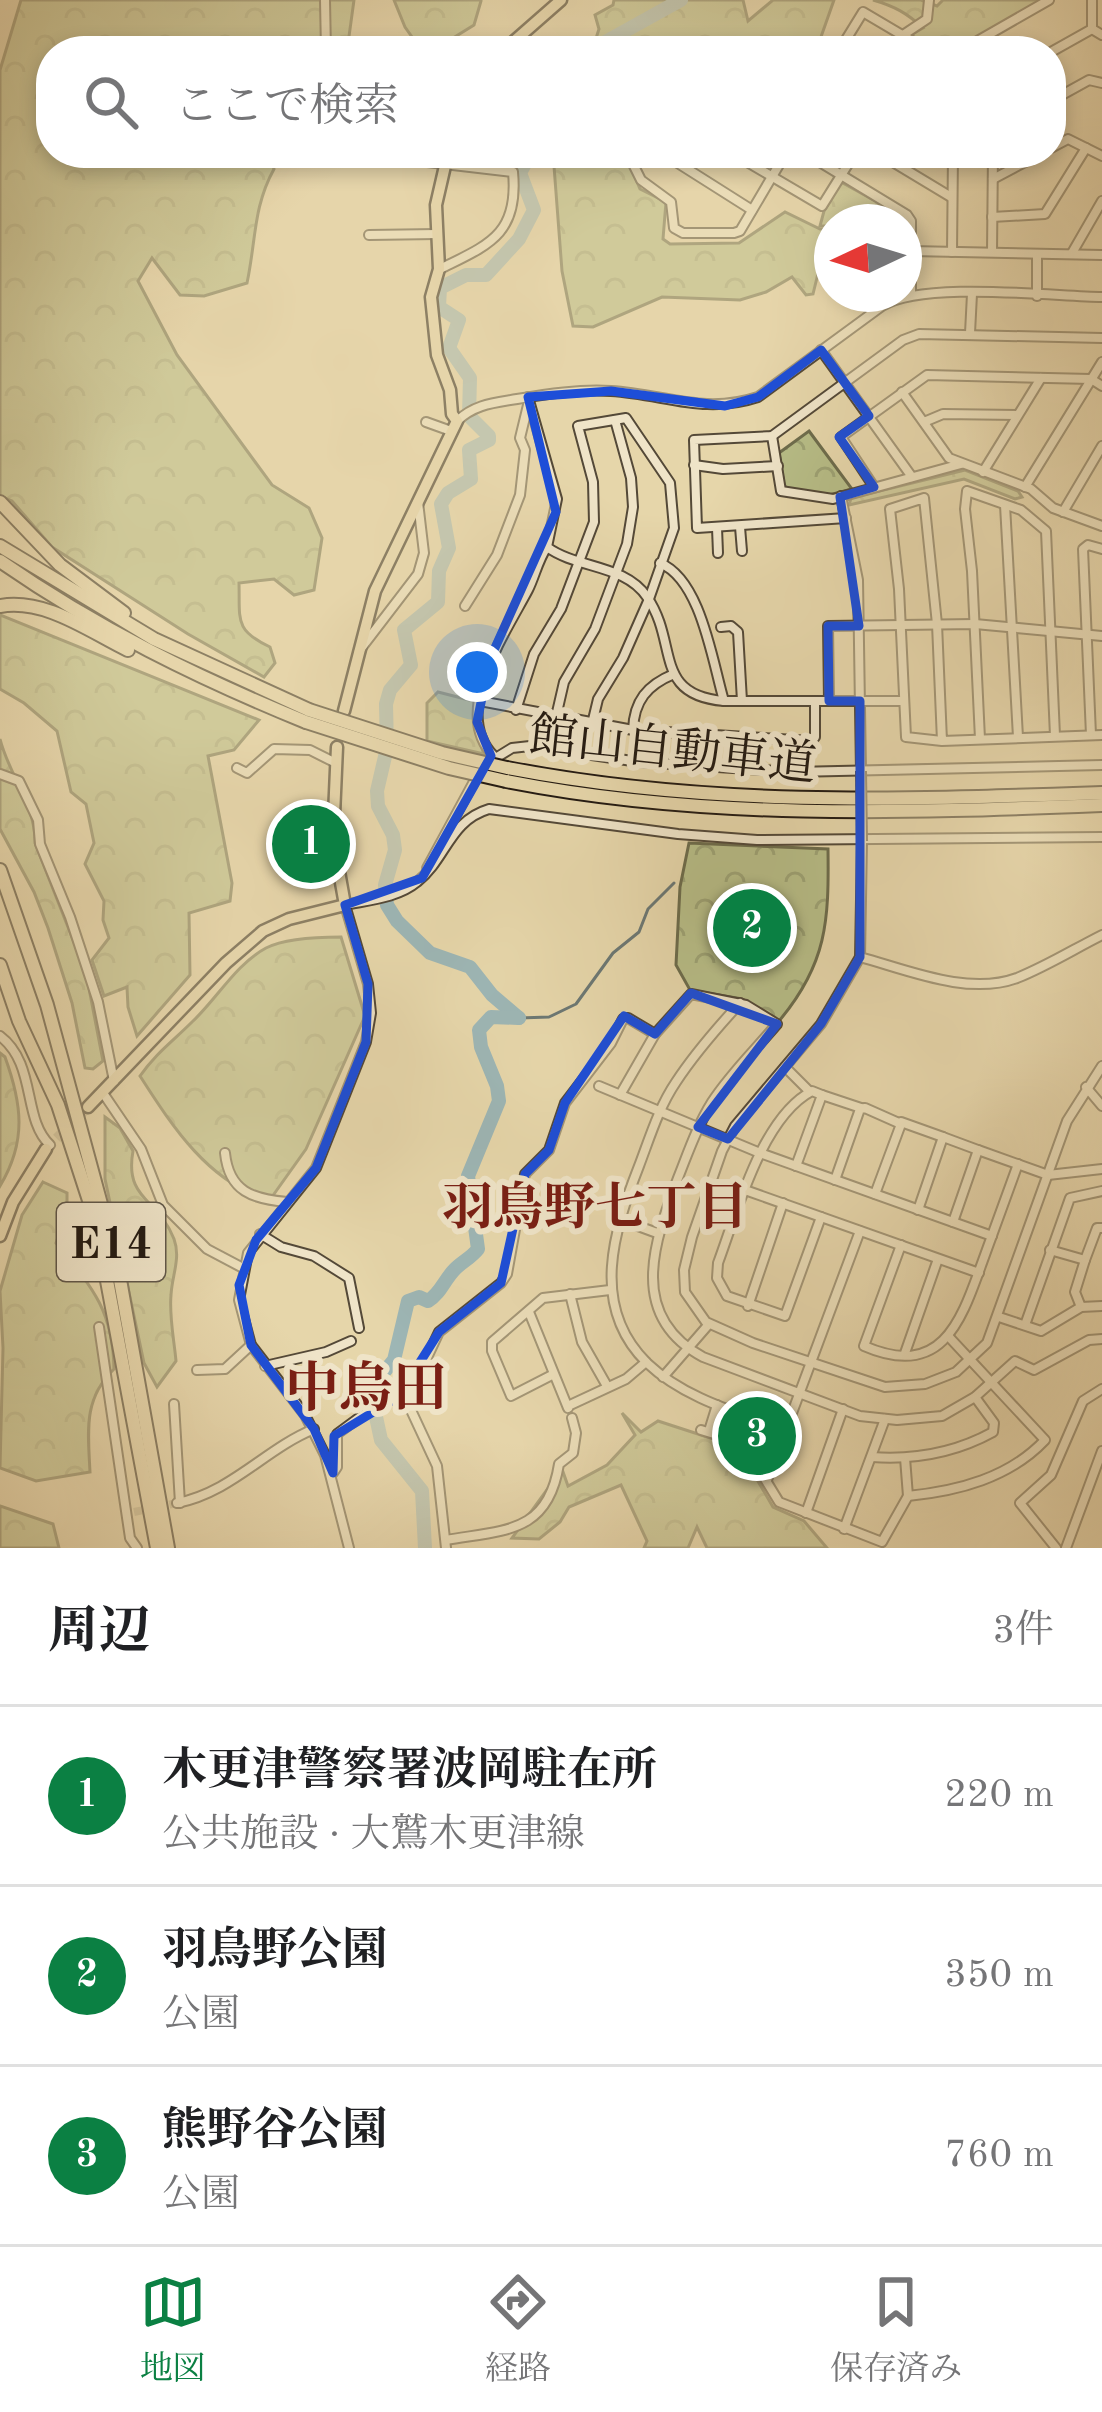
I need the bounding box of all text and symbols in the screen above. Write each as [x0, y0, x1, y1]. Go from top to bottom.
search box [36, 36, 1066, 168]
icon: search [78, 69, 144, 135]
text: ここで検索 [174, 86, 399, 131]
north arrow [814, 204, 922, 312]
your location [447, 642, 507, 702]
street label: 館山自動車道 [527, 709, 819, 791]
pin: 1 [272, 799, 350, 889]
pin: 2 [713, 883, 791, 973]
district label: 羽鳥野七丁目 [442, 1180, 748, 1236]
road number: E14 [57, 1203, 165, 1281]
district label: 中烏田 [285, 1359, 447, 1419]
pin: 3 [718, 1391, 796, 1481]
text: 周辺 [48, 1608, 150, 1659]
text: 3件 [992, 1612, 1054, 1651]
text: 木更津警察署波岡駐在所 [162, 1750, 657, 1795]
text: 1 [76, 1776, 98, 1815]
text: 220 m [944, 1776, 1054, 1815]
text: 公共施設 · 大鷲木更津線 [162, 1816, 585, 1855]
text: 羽鳥野公園 [162, 1930, 387, 1975]
text: 2 [76, 1956, 98, 1995]
text: 350 m [944, 1956, 1054, 1995]
text: 公園 [162, 1996, 240, 2035]
text: 熊野谷公園 [162, 2110, 387, 2155]
text: 3 [76, 2136, 98, 2175]
text: 760 m [944, 2136, 1054, 2175]
text: 公園 [162, 2176, 240, 2215]
tab: 地図 [140, 2269, 206, 2391]
tab: 経路 [485, 2269, 551, 2391]
tab: 保存済み [830, 2269, 962, 2391]

